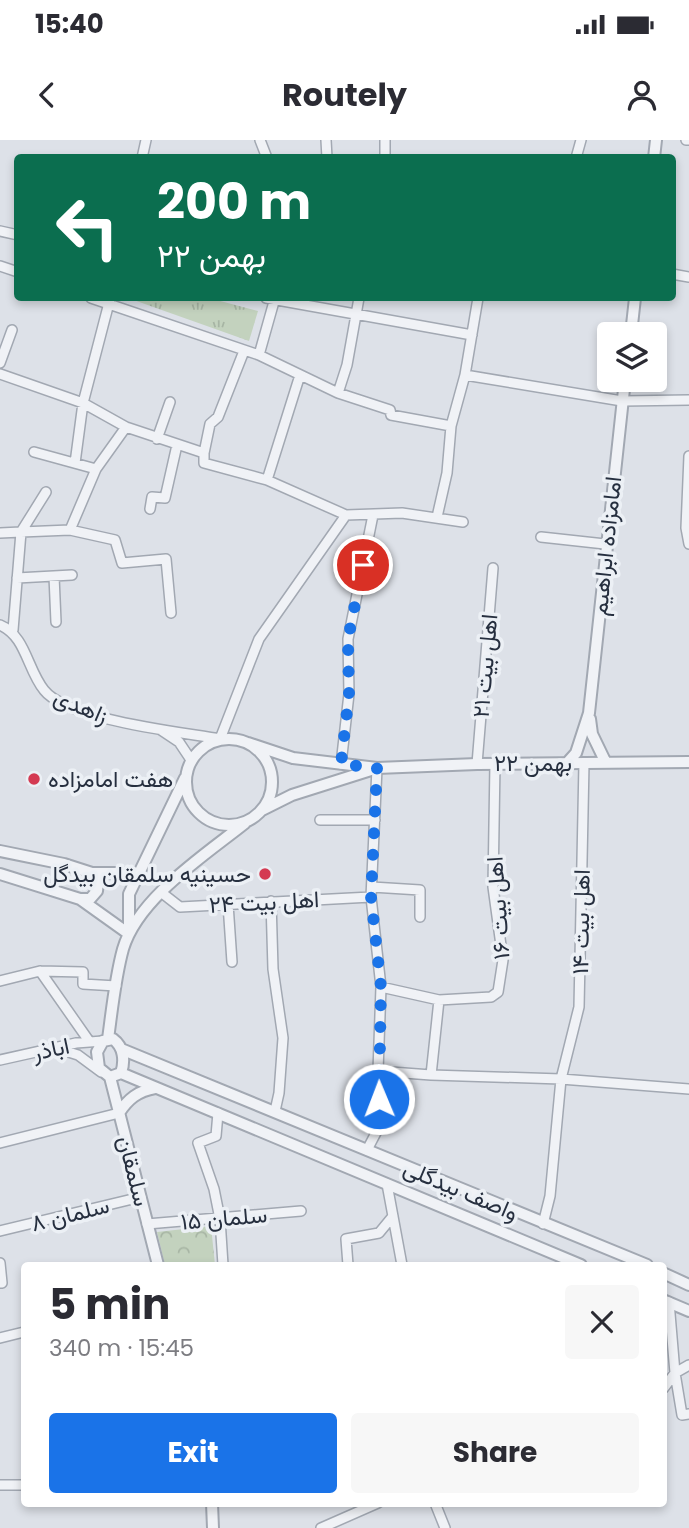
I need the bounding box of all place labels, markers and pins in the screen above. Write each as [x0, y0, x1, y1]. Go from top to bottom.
pin [333, 535, 393, 595]
place label: هفت امامزاده [48, 763, 173, 795]
marker: هفت امامزاده [26, 771, 42, 787]
place label: حسینیه سلمقان بیدگل [43, 858, 251, 890]
marker: حسینیه سلمقان بیدگل [257, 866, 273, 882]

